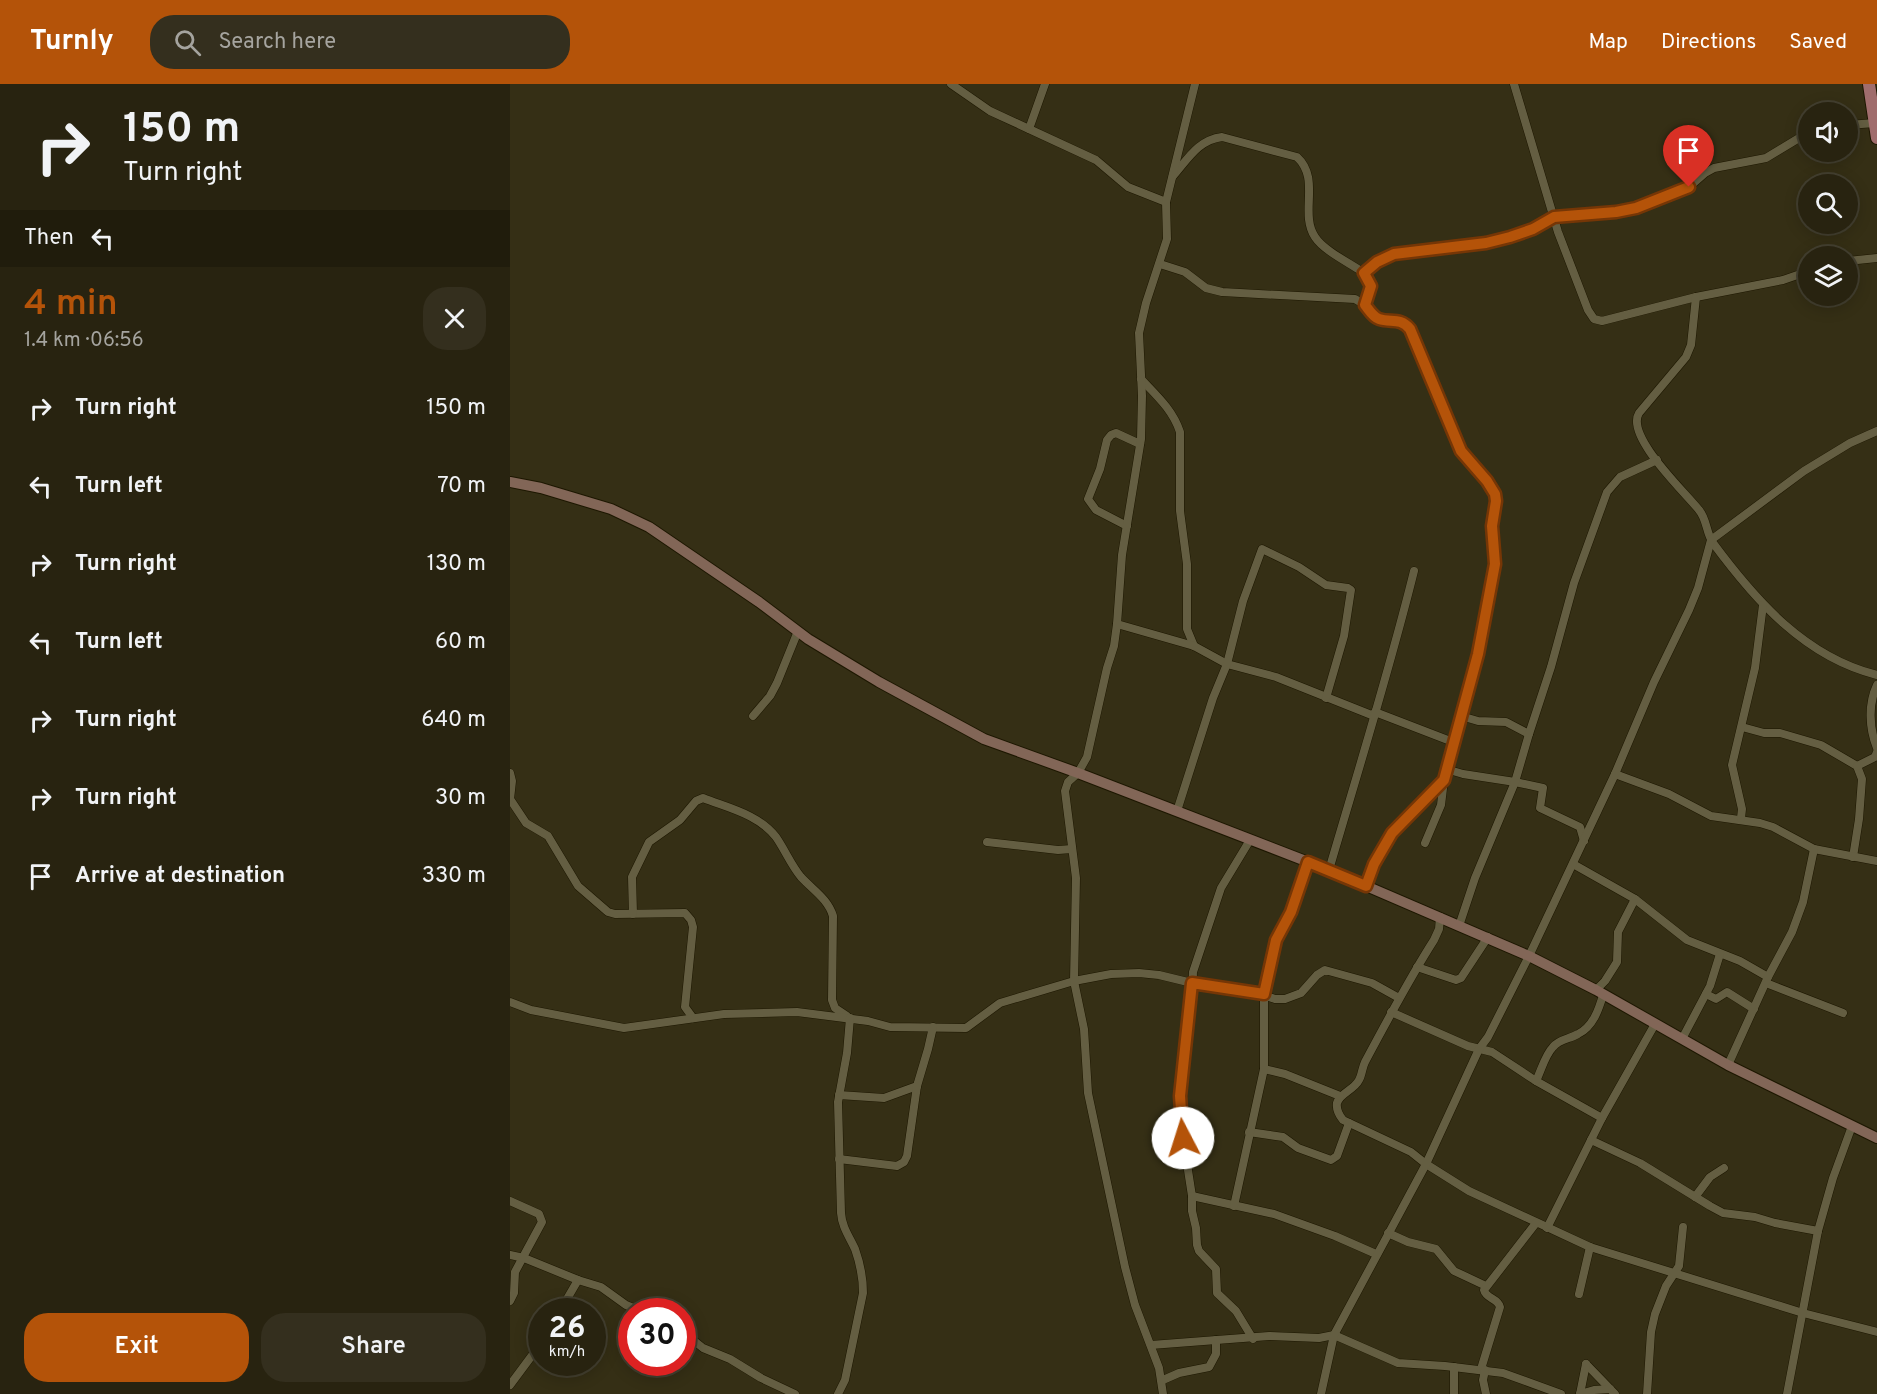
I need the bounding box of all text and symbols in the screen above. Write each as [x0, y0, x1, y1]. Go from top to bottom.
search box [150, 15, 570, 69]
text: Turnly [30, 24, 114, 60]
icon: search [171, 26, 204, 59]
text: Search here [219, 29, 336, 56]
text: Map [1588, 29, 1628, 56]
text: Directions [1661, 29, 1756, 56]
text: Saved [1789, 29, 1847, 56]
map controls [1798, 102, 1858, 306]
button: sound [1798, 102, 1858, 162]
text: 150 m [123, 104, 240, 157]
icon: right [24, 108, 102, 186]
pin [1663, 125, 1714, 187]
icon: arrive [1672, 134, 1705, 167]
text: Turn right [123, 156, 242, 190]
button: search [1798, 174, 1858, 234]
icon: left [86, 222, 119, 255]
text: Then [24, 225, 74, 252]
button: layers [1798, 246, 1858, 306]
text: 4 min [24, 282, 118, 328]
button: close [423, 287, 486, 350]
text: 1.4 km · 06:56 [24, 328, 144, 354]
icon: right [24, 392, 57, 425]
text: Turn right [75, 395, 177, 422]
text: 150 m [426, 395, 486, 422]
icon: left [24, 470, 57, 503]
text: Turn left [75, 473, 163, 500]
text: 70 m [437, 473, 486, 500]
icon: right [24, 548, 57, 581]
text: Turn right [75, 551, 177, 578]
text: 130 m [427, 551, 486, 578]
icon: left [24, 626, 57, 659]
text: Turn left [75, 629, 163, 656]
text: 60 m [435, 629, 486, 656]
icon: right [24, 704, 57, 737]
text: Turn right [75, 707, 177, 734]
text: 640 m [421, 707, 486, 734]
icon: right [24, 782, 57, 815]
text: Turn right [75, 785, 177, 812]
text: 30 m [435, 785, 486, 812]
icon: arrive [24, 860, 57, 893]
text: Arrive at destination [75, 863, 285, 890]
text: 330 m [422, 863, 486, 890]
position arrow [1151, 1106, 1215, 1170]
speed limit sign: 30 [618, 1298, 696, 1376]
text: 26 [549, 1311, 585, 1348]
button: Exit [24, 1313, 249, 1382]
button: Share [261, 1313, 486, 1382]
text: km/h [549, 1343, 585, 1362]

